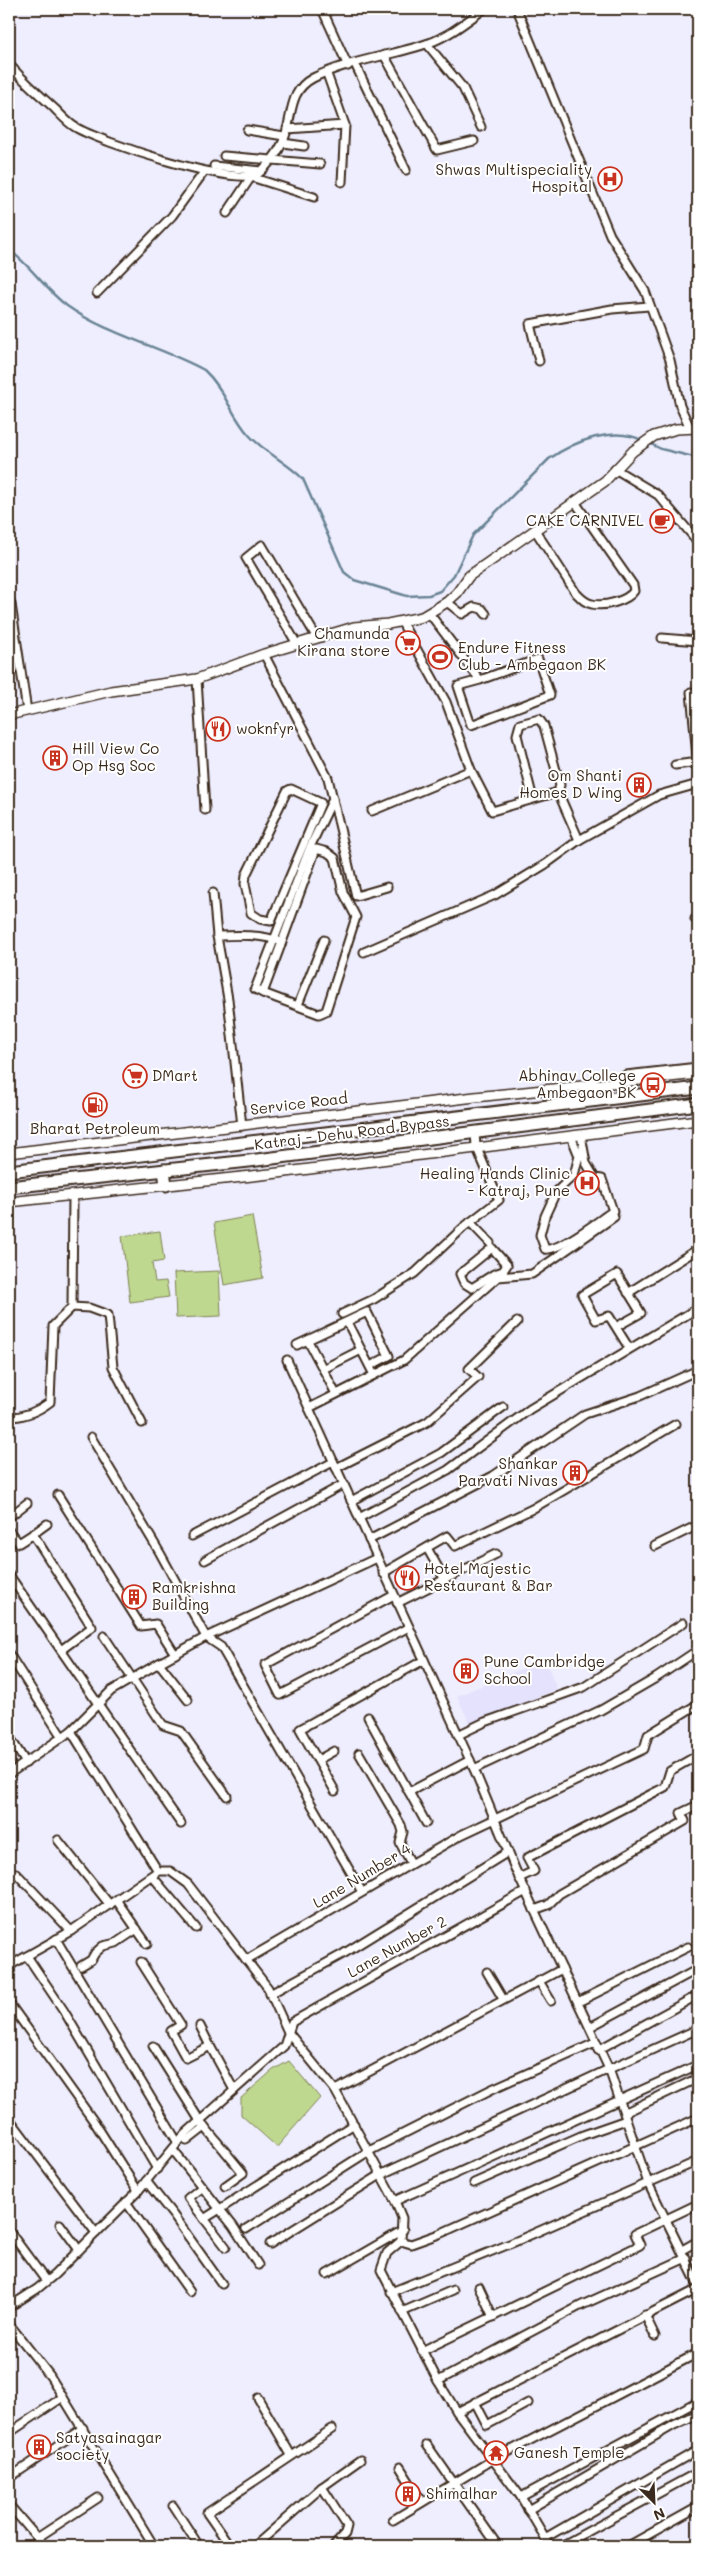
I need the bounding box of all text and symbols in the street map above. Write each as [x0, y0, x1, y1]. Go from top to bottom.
place label: Shwas Multispeciality Hospital [436, 159, 592, 196]
hospital icon: Shwas Multispeciality Hospital [597, 166, 623, 192]
cafe icon: CAKE CARNIVEL [649, 508, 675, 534]
place label: CAKE CARNIVEL [526, 510, 644, 530]
place label: Chamunda Kirana store [297, 623, 390, 660]
supermarket icon: Chamunda Kirana store [395, 630, 421, 656]
place label: Endure Fitness Club - Ambegaon BK [458, 637, 606, 674]
sports icon: Endure Fitness Club - Ambegaon BK [427, 644, 453, 670]
restaurant icon: woknfyr [205, 716, 231, 742]
place label: woknfyr [236, 718, 294, 738]
place label: Hill View Co Op Hsg Soc [72, 738, 159, 775]
building icon: Hill View Co Op Hsg Soc [42, 745, 68, 771]
place label: Om Shanti Homes D Wing [519, 765, 622, 802]
building icon: Om Shanti Homes D Wing [626, 772, 652, 798]
supermarket icon: DMart [122, 1063, 148, 1089]
place label: DMart [152, 1065, 198, 1085]
place label: Abhinav College Ambegaon BK [518, 1065, 636, 1102]
bus stop icon: Abhinav College Ambegaon BK [640, 1072, 666, 1098]
street label: Service Road [249, 1087, 349, 1119]
fuel station icon: Bharat Petroleum [82, 1092, 108, 1118]
street label: Katraj - Dehu Road Bypass [253, 1110, 451, 1154]
place label: Bharat Petroleum [30, 1118, 160, 1138]
place label: Healing Hands Clinic - Katraj, Pune [420, 1163, 570, 1200]
hospital icon: Healing Hands Clinic - Katraj, Pune [574, 1170, 600, 1196]
place label: Shankar Parvati Nivas [458, 1453, 558, 1490]
building icon: Shankar Parvati Nivas [562, 1460, 588, 1486]
place label: Hotel Majestic Restaurant & Bar [424, 1558, 553, 1595]
restaurant icon: Hotel Majestic Restaurant & Bar [394, 1565, 420, 1591]
place label: Ramkrishna Building [152, 1577, 236, 1614]
building icon: Ramkrishna Building [121, 1584, 147, 1610]
place label: Pune Cambridge School [484, 1651, 605, 1688]
building icon: Pune Cambridge School [453, 1658, 479, 1684]
street label: Lane Number 4 [309, 1838, 414, 1912]
street label: Lane Number 2 [343, 1911, 450, 1982]
place label: Satyasainagar society [56, 2427, 162, 2464]
building icon: Satyasainagar society [26, 2434, 52, 2460]
temple icon: Ganesh Temple [483, 2440, 509, 2466]
place label: Ganesh Temple [514, 2442, 625, 2462]
north arrow [630, 2478, 680, 2528]
building icon: Shimalhar [395, 2481, 421, 2507]
place label: Shimalhar [426, 2483, 498, 2503]
text: N [651, 2503, 668, 2525]

